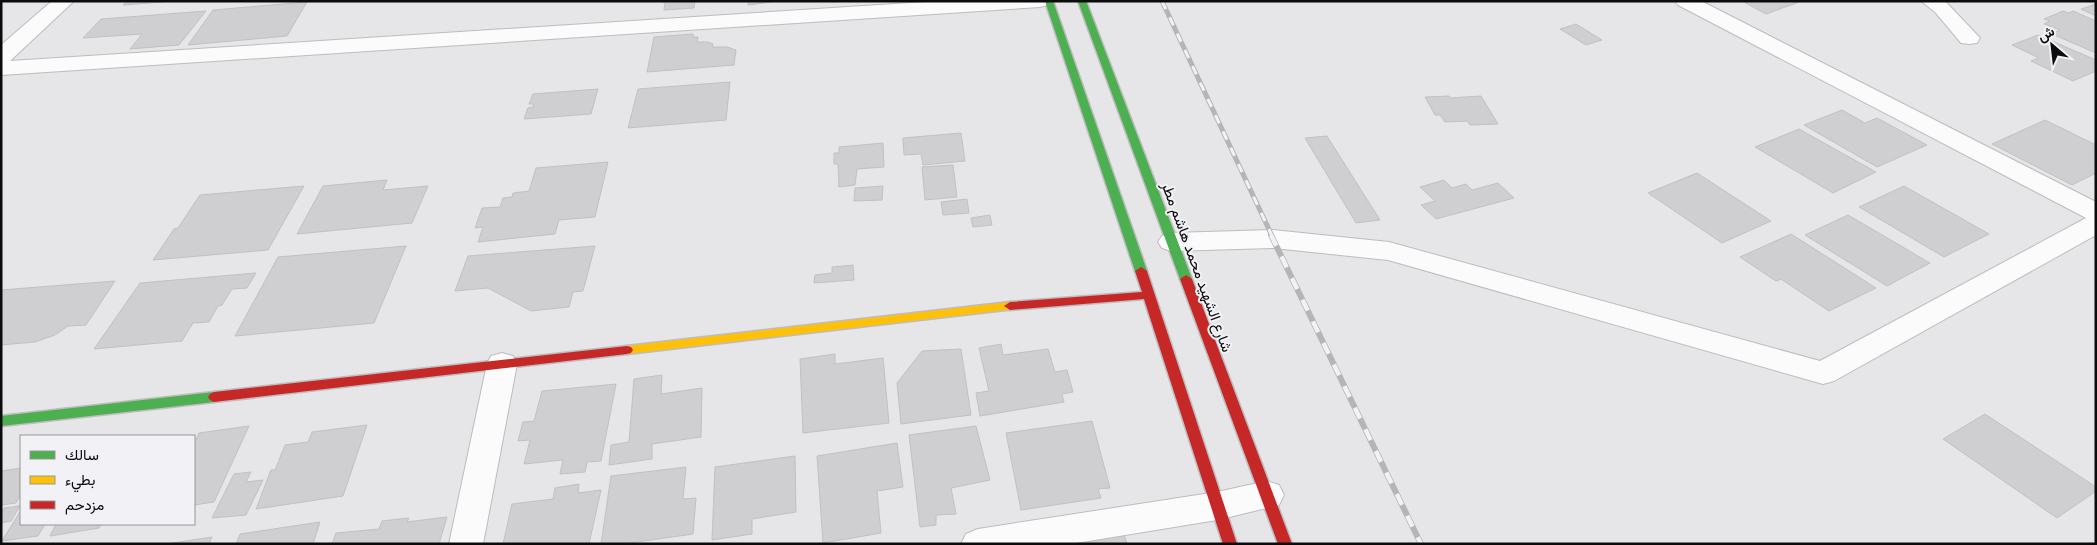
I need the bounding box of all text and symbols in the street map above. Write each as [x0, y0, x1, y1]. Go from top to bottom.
north arrow [2027, 20, 2077, 70]
text: ش [2034, 22, 2058, 45]
street label: شارع الشهيد محمد هاشم مطر [1156, 179, 1236, 355]
legend [20, 435, 195, 525]
text: سالك [65, 446, 99, 464]
text: بطيء [65, 471, 95, 493]
text: مزدحم [65, 496, 104, 515]

